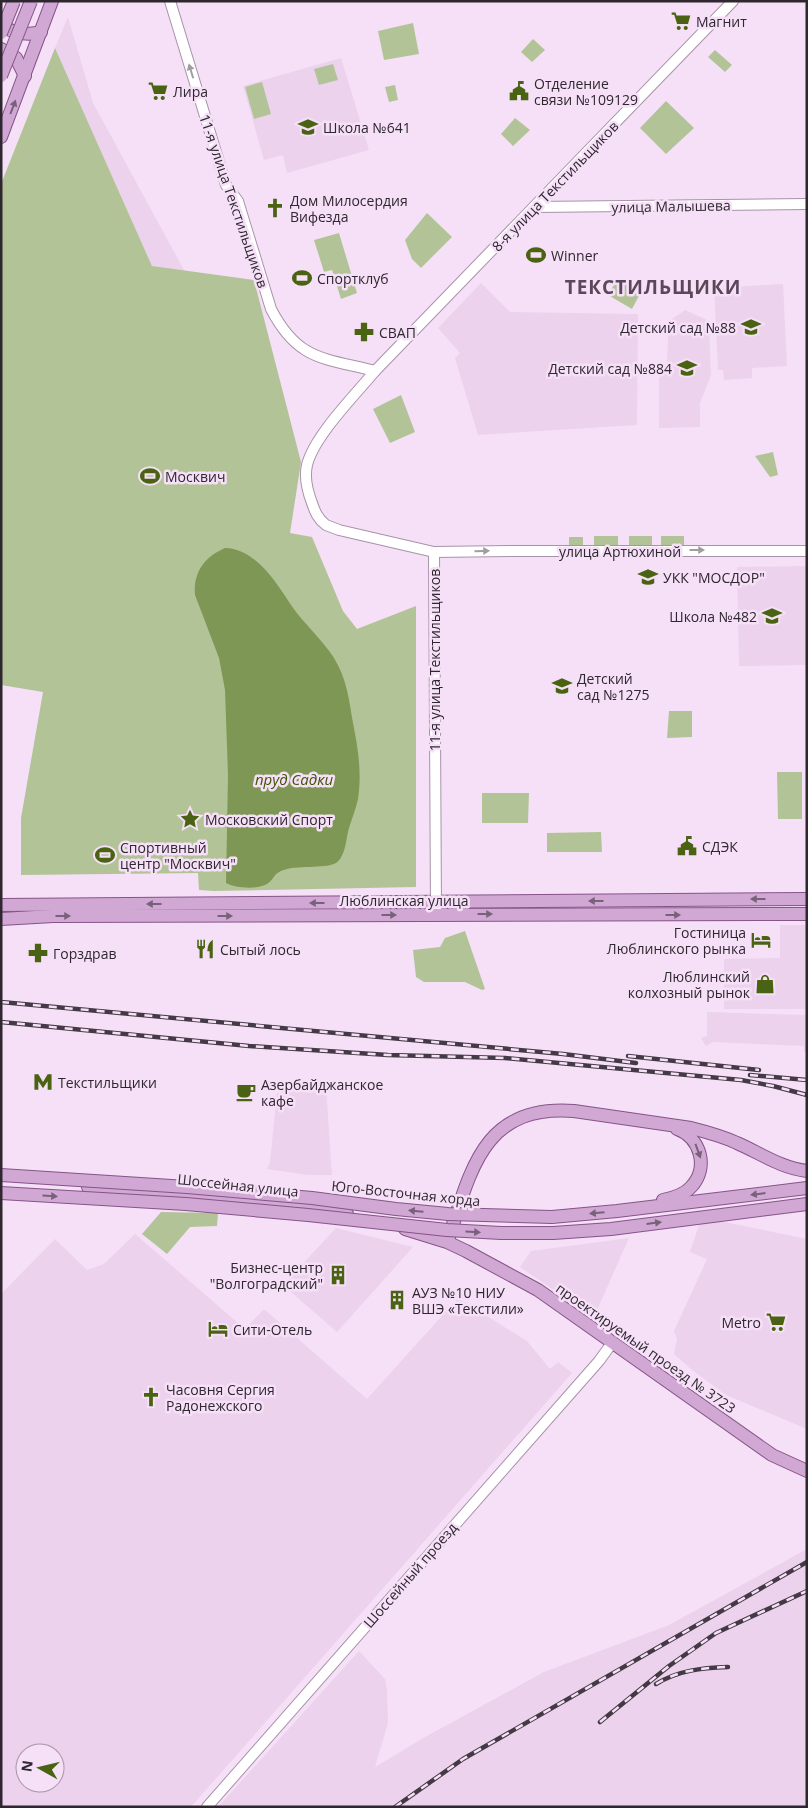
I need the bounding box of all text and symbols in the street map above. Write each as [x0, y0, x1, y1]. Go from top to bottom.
supermarket icon: Магнит [670, 10, 692, 32]
place label: Магнит [696, 12, 747, 31]
one-way arrow [187, 64, 195, 79]
place label: Отделение связи №109129 [534, 74, 638, 109]
supermarket icon: Лира [147, 80, 169, 102]
public building icon: Отделение связи №109129 [508, 80, 530, 102]
place label: Лира [173, 82, 208, 101]
one-way arrow [10, 99, 17, 114]
street label: 11-я улица Текстильщиков [195, 112, 273, 290]
school or university icon: Школа №641 [297, 116, 319, 138]
street label: 8-я улица Текстильщиков [488, 117, 622, 255]
place label: Школа №641 [323, 118, 411, 137]
place label: Дом Милосердия Вифезда [290, 191, 408, 226]
street label: улица Малышева [611, 195, 731, 217]
church icon: Дом Милосердия Вифезда [264, 197, 286, 219]
sports icon: Winner [525, 244, 547, 266]
place label: Winner [551, 246, 598, 265]
sports icon: Спортклуб [291, 267, 313, 289]
place label: Спортклуб [317, 269, 389, 288]
district label: ТЕКСТИЛЬЩИКИ [565, 274, 741, 300]
school or university icon: Детский сад №88 [740, 316, 762, 338]
place label: Детский сад №88 [620, 318, 736, 337]
pharmacy icon: СВАП [353, 321, 375, 343]
place label: СВАП [379, 323, 416, 342]
school or university icon: Детский сад №884 [676, 357, 698, 379]
place label: Детский сад №884 [548, 359, 672, 378]
sports icon: Москвич [139, 465, 161, 487]
place label: Москвич [165, 467, 225, 486]
street label: улица Артюхиной [559, 542, 681, 561]
one-way arrow [690, 546, 706, 554]
one-way arrow [475, 547, 491, 555]
school or university icon: УКК "МОСДОР" [637, 566, 659, 588]
place label: УКК "МОСДОР" [663, 568, 765, 587]
street label: 11-я улица Текстильщиков [425, 569, 444, 751]
school or university icon: Школа №482 [761, 605, 783, 627]
place label: Школа №482 [669, 607, 757, 626]
place label: Детский сад №1275 [577, 669, 649, 704]
school or university icon: Детский сад №1275 [551, 675, 573, 697]
water label: пруд Садки [255, 769, 333, 789]
place icon: Московский Спорт [179, 808, 201, 830]
place label: Московский Спорт [205, 810, 333, 829]
public building icon: СДЭК [676, 835, 698, 857]
place label: СДЭК [702, 837, 738, 856]
place label: Спортивный центр "Москвич" [120, 838, 236, 873]
sports icon: Спортивный центр "Москвич" [94, 844, 116, 866]
street label: Люблинская улица [339, 891, 469, 910]
one-way arrow [750, 895, 766, 903]
one-way arrow [587, 897, 603, 905]
one-way arrow [308, 899, 324, 907]
one-way arrow [146, 900, 162, 908]
one-way arrow [477, 910, 493, 918]
one-way arrow [381, 911, 397, 919]
one-way arrow [665, 911, 681, 919]
one-way arrow [55, 912, 71, 920]
one-way arrow [217, 912, 233, 920]
place label: Гостиница Люблинского рынка [607, 923, 746, 958]
hotel icon: Гостиница Люблинского рынка [750, 929, 772, 951]
restaurant icon: Сытый лось [194, 938, 216, 960]
place label: Сытый лось [220, 940, 301, 959]
pharmacy icon: Горздрав [27, 942, 49, 964]
place label: Горздрав [53, 944, 116, 963]
place label: Люблинский колхозный рынок [628, 967, 751, 1002]
shop icon: Люблинский колхозный рынок [754, 973, 776, 995]
metro station icon: Текстильщики [32, 1071, 54, 1093]
place label: Текстильщики [58, 1073, 157, 1092]
place label: Азербайджанское кафе [261, 1075, 383, 1110]
cafe icon: Азербайджанское кафе [235, 1081, 257, 1103]
one-way arrow [695, 1143, 702, 1158]
street label: Шоссейная улица [177, 1169, 299, 1201]
street label: Юго-Восточная хорда [331, 1176, 481, 1210]
one-way arrow [750, 1190, 766, 1198]
one-way arrow [42, 1192, 58, 1200]
one-way arrow [408, 1207, 424, 1215]
one-way arrow [589, 1209, 605, 1217]
one-way arrow [646, 1219, 662, 1227]
one-way arrow [466, 1228, 482, 1236]
place label: Бизнес-центр "Волгоградский" [210, 1258, 323, 1293]
building icon: Бизнес-центр "Волгоградский" [327, 1264, 349, 1286]
street label: проектируемый проезд № 3723 [552, 1279, 740, 1417]
place label: АУЗ №10 НИУ ВШЭ «Текстили» [412, 1283, 524, 1318]
building icon: АУЗ №10 НИУ ВШЭ «Текстили» [386, 1289, 408, 1311]
supermarket icon: Metro [765, 1311, 787, 1333]
place label: Metro [721, 1313, 761, 1332]
hotel icon: Сити-Отель [207, 1318, 229, 1340]
place label: Сити-Отель [233, 1320, 312, 1339]
place label: Часовня Сергия Радонежского [166, 1380, 275, 1415]
church icon: Часовня Сергия Радонежского [140, 1386, 162, 1408]
street label: Шоссейный проезд [359, 1518, 461, 1632]
north arrow [15, 1743, 65, 1793]
text: N [16, 1759, 37, 1773]

